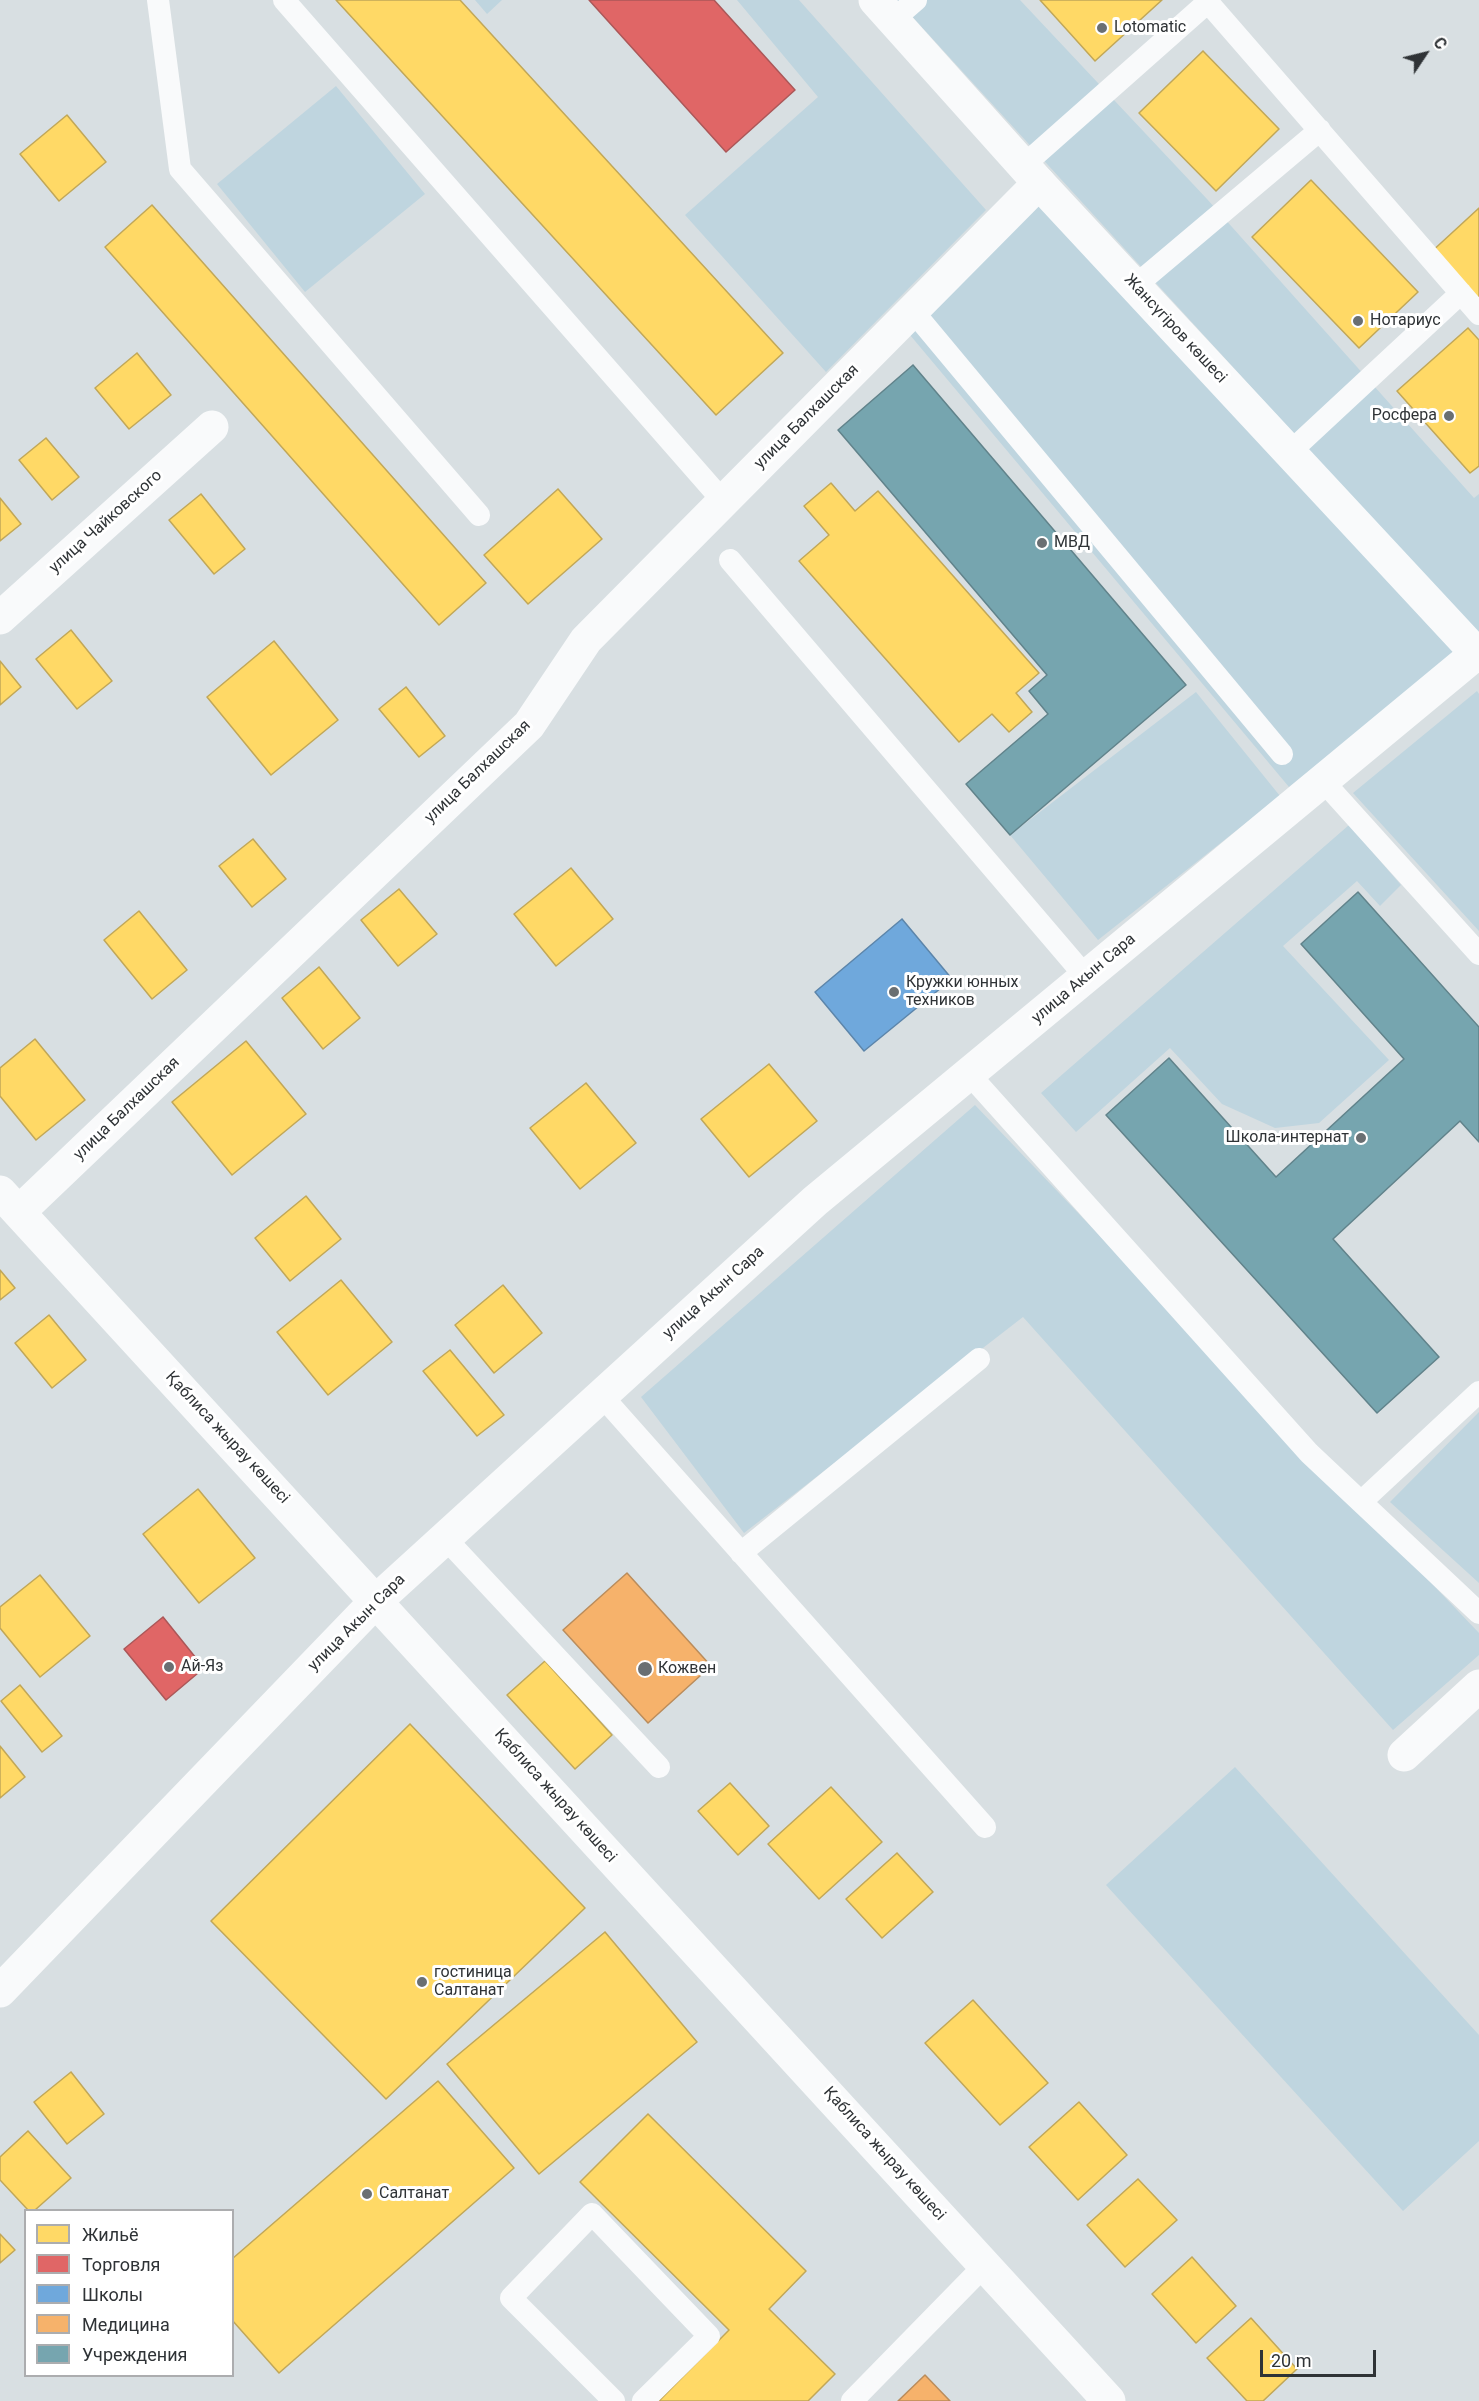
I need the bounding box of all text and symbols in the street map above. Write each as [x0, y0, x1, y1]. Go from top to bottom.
place label: Lotomatic [1114, 18, 1186, 38]
marker: Lotomatic [1095, 21, 1109, 35]
north arrow [1395, 24, 1455, 84]
text: С [1429, 34, 1451, 53]
street label: Жансүгіров көшесі [1120, 271, 1230, 387]
place label: Нотариус [1370, 311, 1441, 331]
marker: Нотариус [1351, 314, 1365, 328]
street label: улица Балхашская [751, 361, 863, 473]
place label: Росфера [1372, 406, 1437, 426]
marker: Росфера [1442, 409, 1456, 423]
street label: улица Чайковского [46, 466, 166, 578]
place label: МВД [1054, 533, 1090, 553]
marker: МВД [1035, 536, 1049, 550]
street label: улица Балхашская [421, 716, 535, 828]
street label: улица Акын Сара [1028, 930, 1140, 1028]
place label: Кружки юнных техников [906, 973, 1019, 1011]
marker: Кружки юнных техников [887, 985, 901, 999]
street label: улица Балхашская [70, 1053, 184, 1165]
place label: Школа-интернат [1226, 1128, 1349, 1148]
marker: Школа-интернат [1354, 1131, 1368, 1145]
street label: улица Акын Сара [659, 1243, 769, 1343]
street label: Қаблиса жырау көшесі [161, 1368, 293, 1508]
street label: улица Акын Сара [304, 1570, 410, 1676]
place label: Ай-Яз [181, 1657, 223, 1677]
place label: Кожвен [658, 1659, 716, 1679]
marker: Ай-Яз [162, 1660, 176, 1674]
marker: Кожвен [636, 1660, 654, 1678]
street label: Қаблиса жырау көшесі [490, 1725, 620, 1867]
place label: гостиница Салтанат [434, 1963, 512, 2001]
marker: гостиница Салтанат [415, 1975, 429, 1989]
street label: Қаблиса жырау көшесі [819, 2083, 949, 2225]
place label: Салтанат [379, 2184, 449, 2204]
marker: Салтанат [360, 2187, 374, 2201]
legend [24, 2209, 234, 2377]
text: Жильё [82, 2224, 138, 2245]
text: Торговля [82, 2254, 160, 2275]
text: Школы [82, 2284, 143, 2305]
text: Медицина [82, 2314, 170, 2335]
scale bar [1263, 2338, 1378, 2376]
text: Учреждения [82, 2344, 187, 2365]
text: 20 m [1271, 2350, 1311, 2371]

